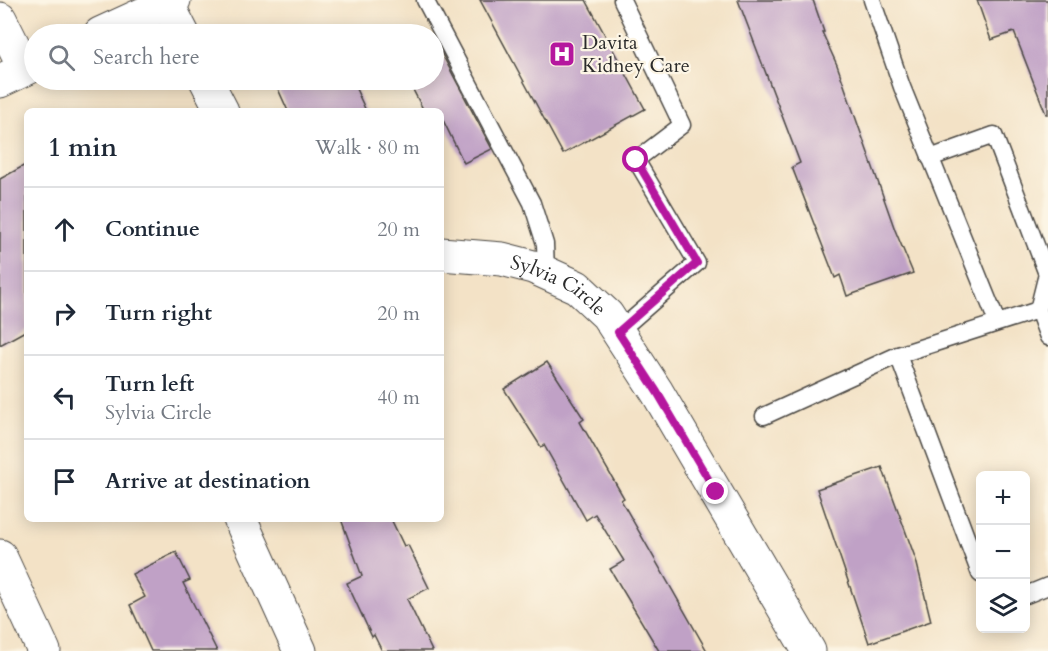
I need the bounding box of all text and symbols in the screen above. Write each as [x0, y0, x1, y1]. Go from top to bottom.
search box [24, 24, 444, 90]
place label: Davita Kidney Care [582, 29, 690, 79]
hospital icon: Davita Kidney Care [547, 39, 577, 69]
icon: search [45, 41, 78, 74]
text: Search here [93, 42, 200, 72]
text: 1 min [48, 130, 117, 165]
text: Walk · 80 m [315, 134, 420, 161]
route start [622, 146, 648, 172]
icon: ahead [48, 213, 81, 246]
text: Continue [105, 214, 200, 244]
text: 20 m [377, 216, 420, 243]
street label: Sylvia Circle [508, 248, 612, 321]
icon: right [48, 297, 81, 330]
text: Turn right [105, 298, 212, 328]
text: 20 m [377, 300, 420, 327]
text: Turn left [105, 369, 194, 399]
icon: left [48, 381, 81, 414]
text: 40 m [377, 384, 420, 411]
text: Sylvia Circle [105, 399, 212, 426]
icon: arrive [48, 465, 81, 498]
text: Arrive at destination [105, 466, 310, 496]
map controls [976, 471, 1030, 633]
button: + [976, 471, 1030, 525]
route end [702, 478, 728, 504]
button: − [976, 525, 1030, 579]
button: layers [976, 579, 1030, 633]

